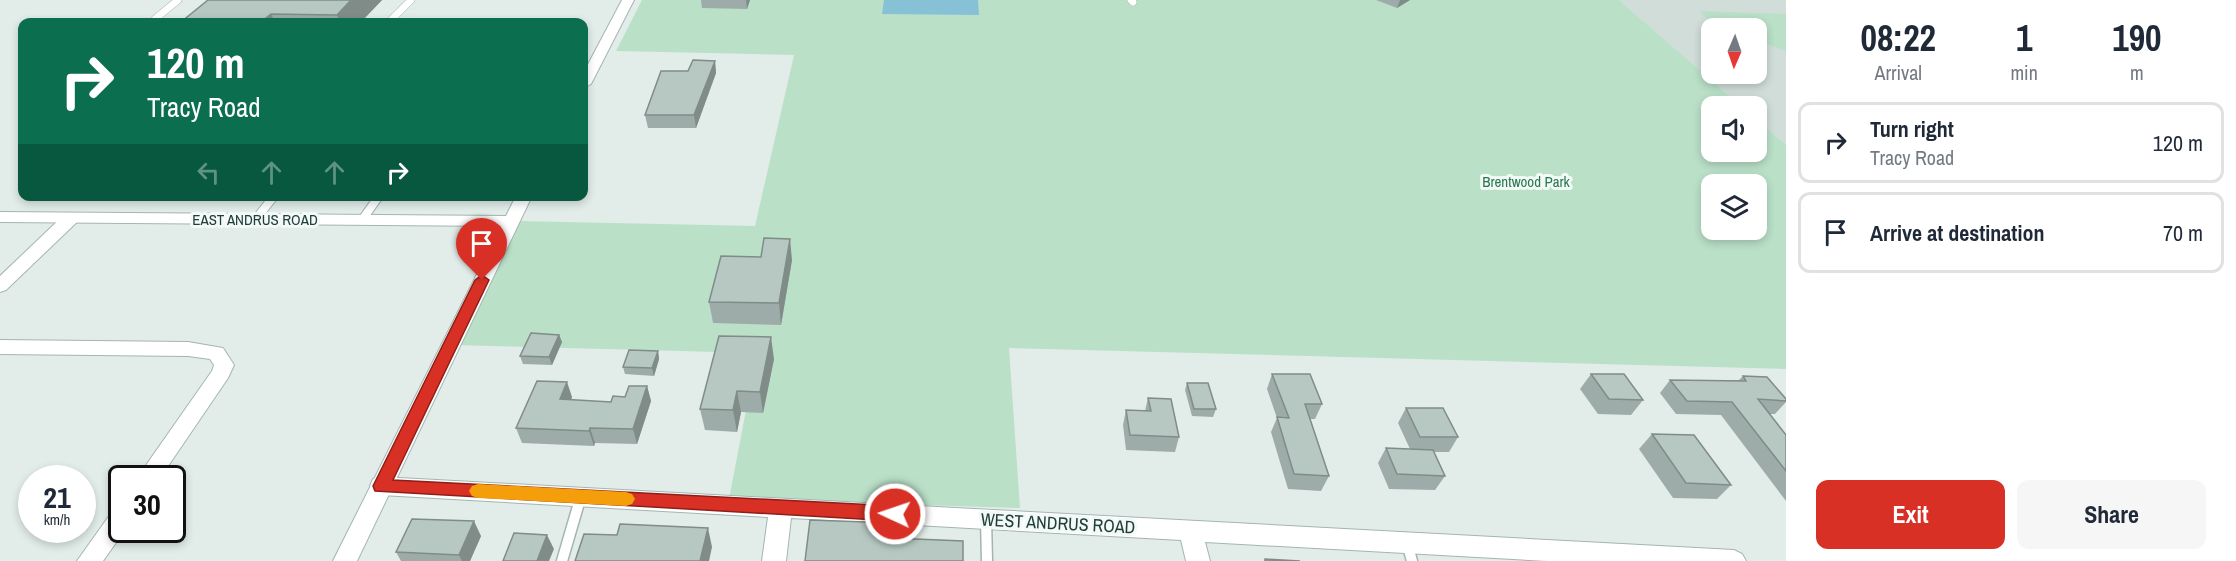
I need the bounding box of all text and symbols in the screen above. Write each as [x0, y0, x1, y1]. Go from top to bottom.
text: 08:22 [1860, 14, 1936, 62]
text: 1 [2016, 14, 2032, 62]
text: 190 [2112, 14, 2162, 62]
north arrow [1701, 18, 1767, 84]
map controls [1701, 18, 1767, 240]
text: 120 m [147, 35, 245, 91]
icon: right [48, 42, 126, 120]
text: Arrival [1875, 59, 1922, 86]
text: min [2010, 59, 2038, 86]
text: m [2130, 59, 2144, 86]
text: Tracy Road [147, 89, 261, 125]
button: sound [1701, 96, 1767, 162]
text: Turn right [1870, 114, 1954, 144]
icon: right [1819, 126, 1852, 159]
text: 120 m [2153, 128, 2203, 158]
text: Tracy Road [1870, 144, 1954, 171]
icon: left [192, 156, 225, 189]
icon: ahead [255, 156, 288, 189]
icon: ahead [318, 156, 351, 189]
icon: right [381, 156, 414, 189]
park label: Brentwood Park [1482, 171, 1571, 192]
button: layers [1701, 174, 1767, 240]
street label: EAST ANDRUS ROAD [192, 209, 318, 230]
icon: arrive [1819, 216, 1852, 249]
pin [456, 218, 507, 280]
text: Arrive at destination [1870, 218, 2044, 248]
text: 70 m [2163, 218, 2203, 248]
icon: arrive [465, 227, 498, 260]
speed limit sign: 30 [108, 465, 186, 543]
text: 21 [43, 477, 71, 517]
button: Exit [1816, 480, 2005, 549]
button: Share [2017, 480, 2206, 549]
position arrow [863, 482, 927, 546]
street label: WEST ANDRUS ROAD [980, 506, 1136, 540]
text: km/h [44, 509, 70, 530]

